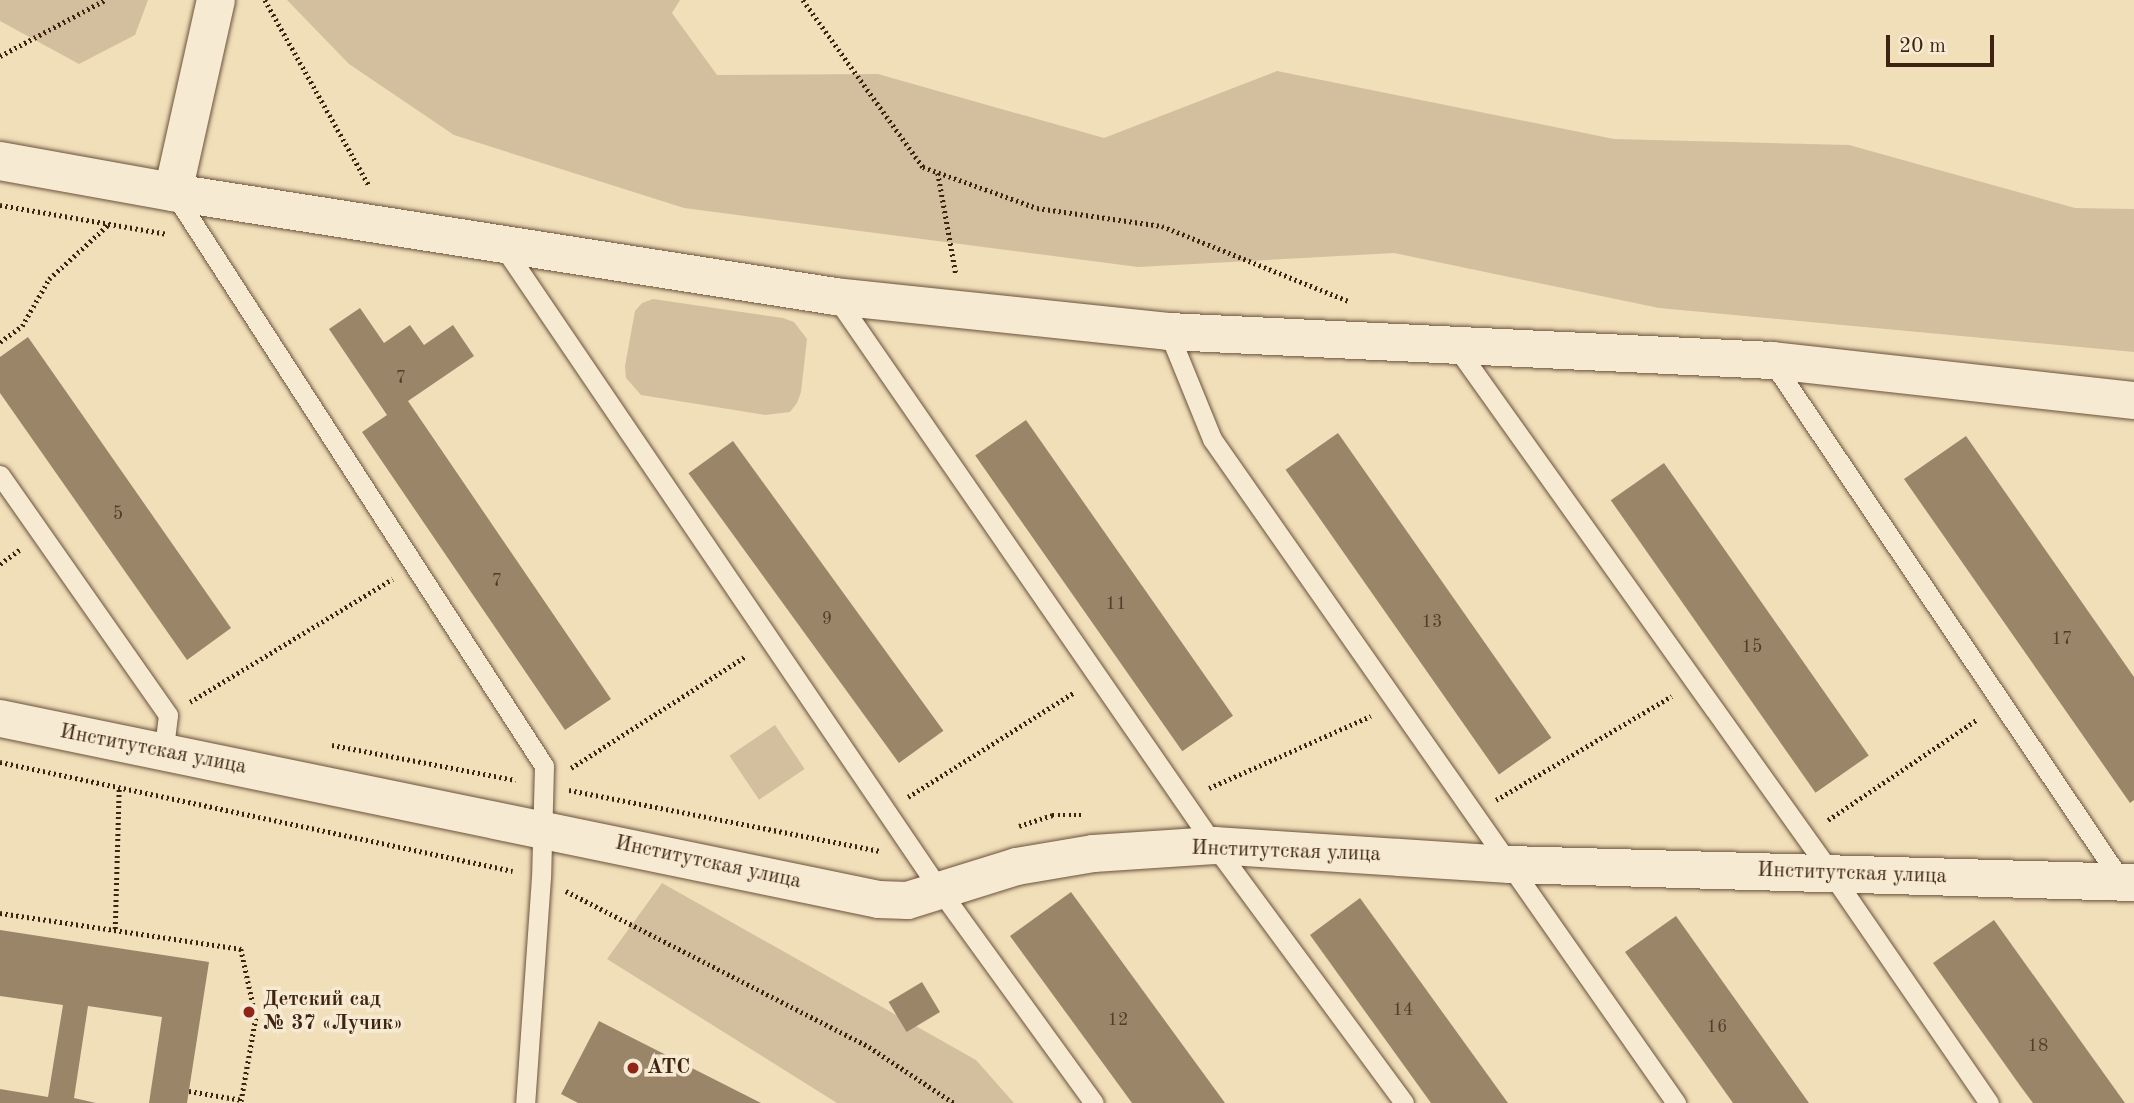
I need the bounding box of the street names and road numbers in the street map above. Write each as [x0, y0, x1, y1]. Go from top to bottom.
street label: Институтская улица [58, 720, 248, 780]
street label: Институтская улица [613, 831, 803, 895]
street label: Институтская улица [1191, 836, 1381, 868]
street label: Институтская улица [1757, 858, 1947, 890]

